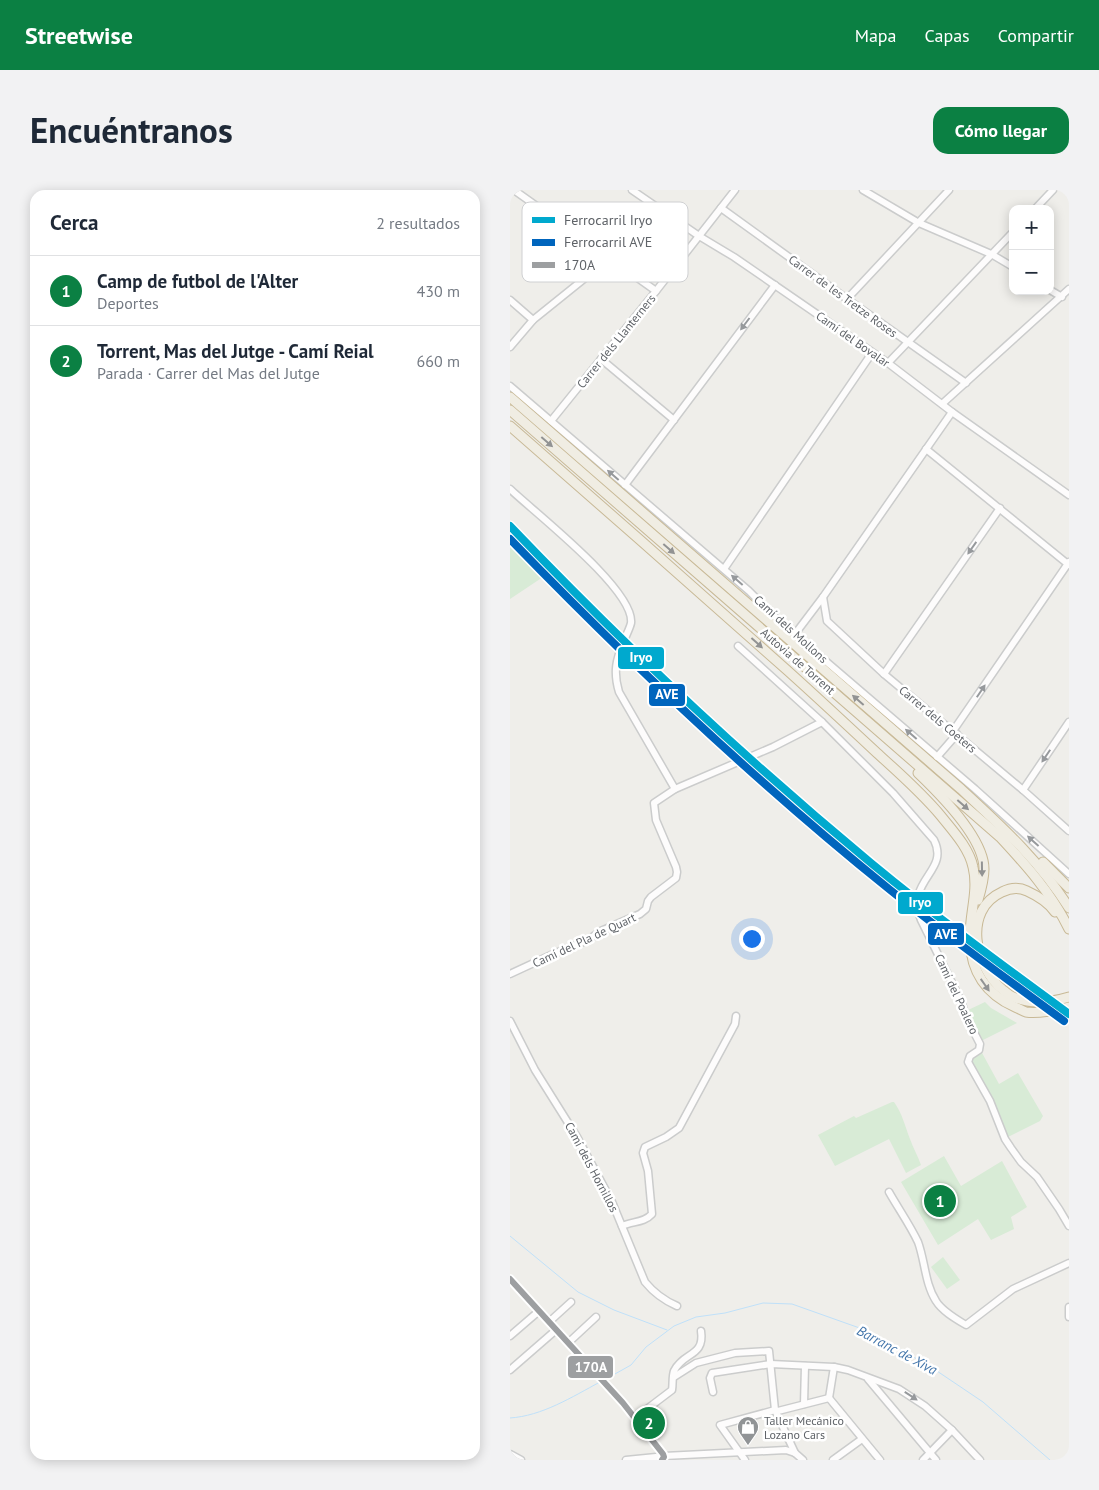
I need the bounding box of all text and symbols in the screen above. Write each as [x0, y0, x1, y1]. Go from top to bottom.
text: Streetwise [25, 20, 133, 51]
text: Mapa [855, 24, 897, 47]
text: Capas [925, 24, 970, 47]
text: Compartir [998, 24, 1074, 47]
text: Encuéntranos [30, 107, 233, 153]
button: Cómo llegar [933, 107, 1069, 154]
legend [522, 202, 688, 282]
map controls [1009, 205, 1054, 295]
button: + [1009, 205, 1054, 250]
text: Cerca [50, 209, 99, 236]
text: Ferrocarril Iryo [564, 211, 652, 229]
text: 2 resultados [376, 213, 460, 233]
text: Ferrocarril AVE [564, 233, 652, 251]
button: − [1009, 250, 1054, 295]
street label: Carrer de les Tretze Roses [786, 252, 900, 340]
text: 170A [564, 256, 596, 274]
text: Camp de futbol de l'Alter [97, 269, 298, 293]
text: 1 [61, 281, 71, 301]
text: 430 m [417, 281, 460, 301]
street label: Carrer dels Llanterners [573, 291, 659, 391]
text: Deportes [97, 293, 159, 313]
street label: Camí del Bovalar [813, 308, 893, 370]
one-way arrow [740, 317, 751, 330]
text: Torrent, Mas del Jutge - Camí Reial [97, 339, 374, 363]
text: 2 [61, 351, 71, 371]
text: 660 m [417, 351, 460, 371]
text: Parada · Carrer del Mas del Jutge [97, 363, 320, 383]
one-way arrow [540, 436, 552, 448]
one-way arrow [607, 469, 620, 480]
one-way arrow [967, 542, 977, 555]
one-way arrow [663, 543, 675, 555]
one-way arrow [731, 574, 743, 586]
street label: Camí dels Mollons [751, 592, 831, 666]
street label: Autovia de Torrent [758, 625, 838, 697]
one-way arrow [750, 638, 763, 649]
line badge: Iryo [617, 646, 665, 670]
text: Iryo [629, 648, 653, 666]
street label: Carrer dels Coeters [896, 682, 980, 756]
line badge: AVE [648, 683, 686, 707]
one-way arrow [976, 684, 986, 698]
text: AVE [655, 685, 679, 703]
one-way arrow [852, 694, 864, 706]
one-way arrow [905, 728, 917, 740]
one-way arrow [1041, 749, 1051, 763]
one-way arrow [957, 799, 969, 811]
one-way arrow [1026, 836, 1039, 847]
one-way arrow [979, 862, 987, 878]
line badge: Iryo [897, 891, 944, 915]
text: Iryo [908, 893, 932, 911]
street label: Camí del Pla de Quart [530, 909, 638, 971]
line badge: AVE [927, 922, 965, 946]
text: AVE [934, 925, 958, 943]
your location [739, 926, 765, 952]
street label: Camí del Poalero [932, 951, 982, 1037]
one-way arrow [980, 978, 990, 992]
street label: Camí dels Hornillos [562, 1119, 622, 1215]
pin: 1 [924, 1182, 956, 1220]
water label: Barranc de Xiva [854, 1321, 940, 1379]
line badge: 170A [567, 1355, 614, 1379]
text: 170A [575, 1358, 608, 1376]
one-way arrow [905, 1392, 918, 1401]
pin: 2 [633, 1404, 665, 1442]
place label: Taller Mecánico Lozano Cars [764, 1413, 844, 1442]
shop icon: Taller Mecánico Lozano Cars [736, 1415, 760, 1446]

